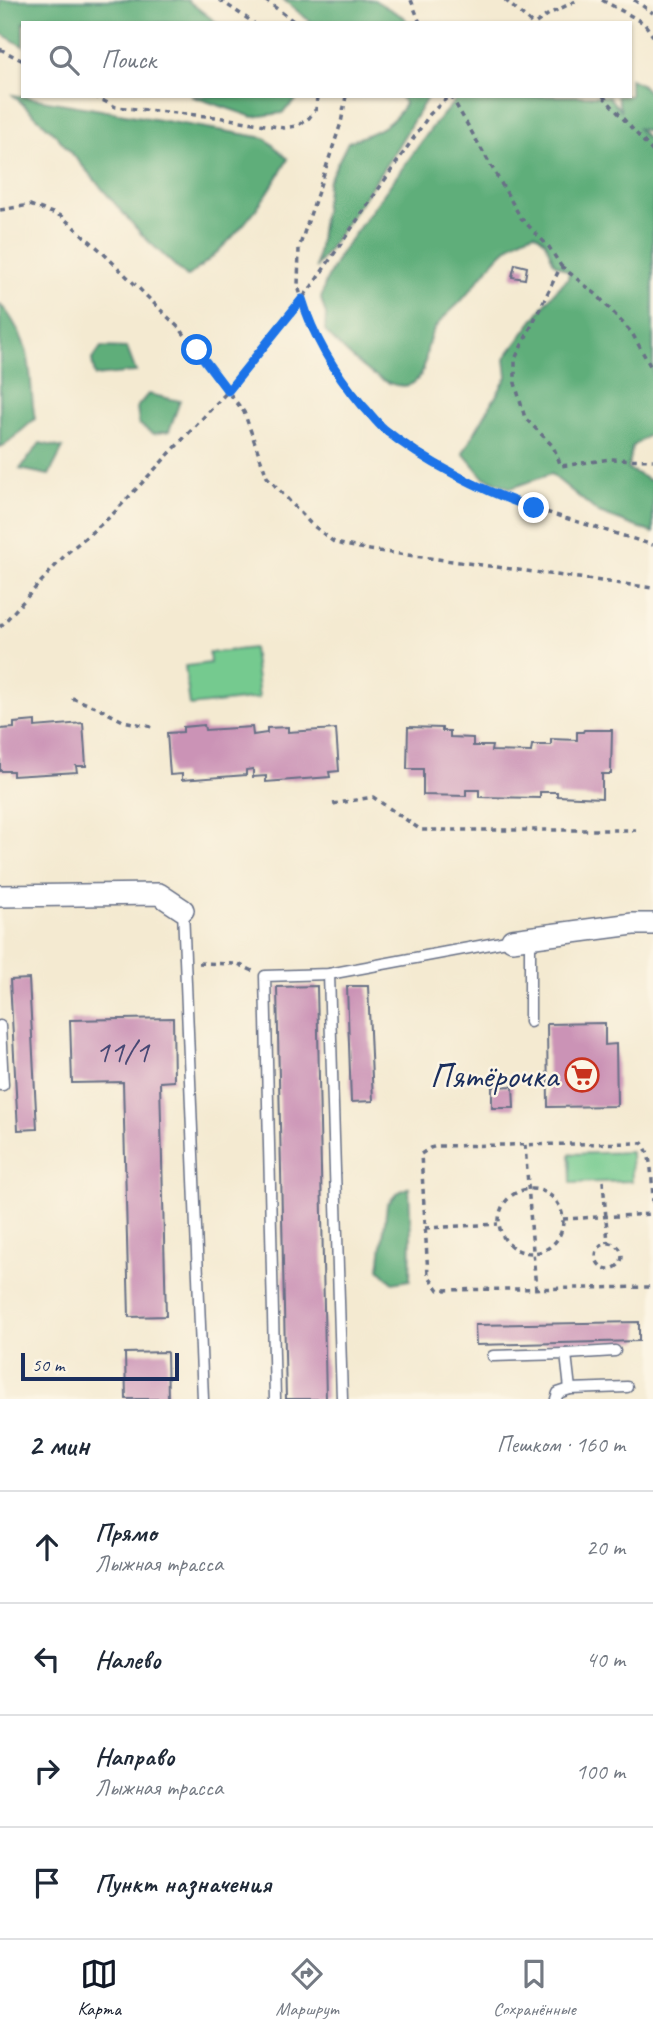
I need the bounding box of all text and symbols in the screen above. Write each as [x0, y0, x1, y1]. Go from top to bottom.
search box [21, 21, 632, 98]
icon: search [45, 41, 83, 79]
text: Поиск [101, 43, 156, 76]
route start [181, 334, 212, 365]
route end [518, 492, 549, 523]
house number: 11/1 [95, 1031, 150, 1072]
place label: Пятёрочка [430, 1053, 560, 1098]
supermarket icon: Пятёрочка [563, 1056, 601, 1094]
scale bar [21, 1350, 178, 1382]
text: 50 m [32, 1353, 64, 1377]
text: 2 мин [28, 1426, 89, 1464]
text: Пешком · 160 m [497, 1430, 625, 1459]
text: Прямо [95, 1516, 157, 1549]
icon: ahead [28, 1528, 66, 1566]
text: 20 m [586, 1533, 625, 1562]
text: Лыжная трасса [95, 1549, 223, 1578]
icon: left [28, 1640, 66, 1678]
text: Налево [95, 1643, 161, 1676]
text: 40 m [586, 1645, 625, 1674]
text: Направо [95, 1740, 174, 1773]
icon: right [28, 1752, 66, 1790]
text: 100 m [576, 1757, 625, 1786]
text: Лыжная трасса [95, 1773, 223, 1802]
icon: arrive [28, 1864, 66, 1902]
text: Пункт назначения [95, 1867, 271, 1900]
tab: Карта [77, 1955, 121, 2021]
tab: Маршрут [276, 1955, 338, 2021]
tab: Сохранённые [493, 1955, 576, 2021]

